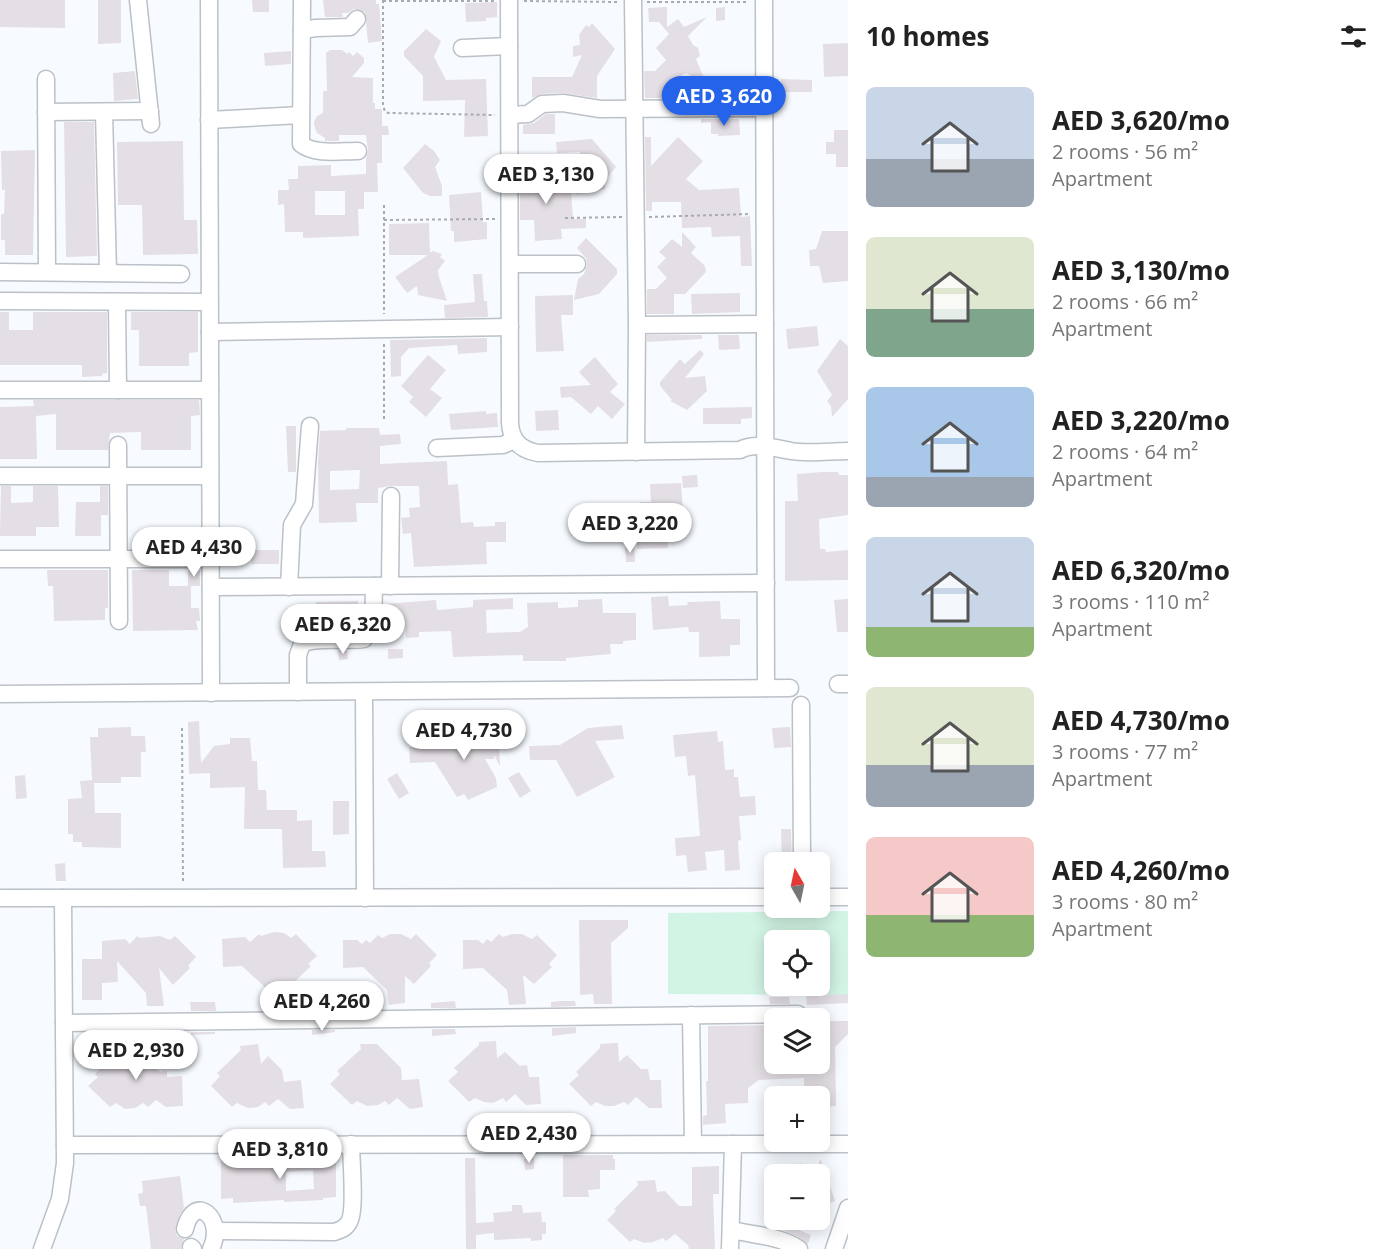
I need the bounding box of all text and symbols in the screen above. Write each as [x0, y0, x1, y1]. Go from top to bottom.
text: 10 homes [866, 18, 990, 54]
icon: filters [1337, 20, 1370, 53]
pin: AED 3,620 [655, 76, 793, 127]
text: AED 3,620 [676, 82, 772, 109]
text: AED 3,620/mo [1052, 102, 1230, 138]
icon: home [914, 111, 986, 183]
text: 2 rooms · 56 m² [1052, 138, 1198, 165]
pin: AED 3,130 [477, 154, 615, 205]
text: AED 3,130 [498, 160, 594, 187]
text: Apartment [1052, 165, 1152, 192]
text: AED 3,130/mo [1052, 252, 1230, 288]
icon: home [914, 261, 986, 333]
text: 2 rooms · 66 m² [1052, 288, 1198, 315]
text: Apartment [1052, 315, 1152, 342]
text: AED 3,220/mo [1052, 402, 1230, 438]
icon: home [914, 411, 986, 483]
text: 2 rooms · 64 m² [1052, 438, 1198, 465]
text: Apartment [1052, 465, 1152, 492]
pin: AED 3,220 [561, 503, 699, 554]
text: AED 3,220 [582, 509, 678, 536]
pin: AED 4,430 [125, 527, 263, 578]
text: AED 4,430 [146, 533, 242, 560]
text: AED 6,320/mo [1052, 552, 1230, 588]
icon: home [914, 561, 986, 633]
text: 3 rooms · 110 m² [1052, 588, 1210, 615]
pin: AED 6,320 [274, 604, 412, 655]
text: AED 6,320 [295, 610, 391, 637]
text: Apartment [1052, 615, 1152, 642]
text: AED 4,730/mo [1052, 702, 1230, 738]
pin: AED 4,730 [395, 710, 533, 761]
icon: home [914, 711, 986, 783]
text: AED 4,730 [416, 716, 512, 743]
text: 3 rooms · 77 m² [1052, 738, 1198, 765]
text: Apartment [1052, 765, 1152, 792]
north arrow [764, 852, 830, 918]
map controls [764, 852, 830, 1230]
text: AED 4,260/mo [1052, 852, 1230, 888]
icon: home [914, 861, 986, 933]
text: 3 rooms · 80 m² [1052, 888, 1198, 915]
text: Apartment [1052, 915, 1152, 942]
button: locate [764, 930, 830, 996]
pin: AED 4,260 [253, 981, 391, 1032]
text: AED 4,260 [274, 987, 370, 1014]
button: layers [764, 1008, 830, 1074]
pin: AED 2,930 [67, 1030, 205, 1081]
text: AED 2,930 [88, 1036, 184, 1063]
button: + [764, 1086, 830, 1152]
pin: AED 2,430 [460, 1113, 598, 1164]
text: AED 2,430 [481, 1119, 577, 1146]
pin: AED 3,810 [211, 1129, 349, 1180]
text: AED 3,810 [232, 1135, 328, 1162]
button: − [764, 1164, 830, 1230]

